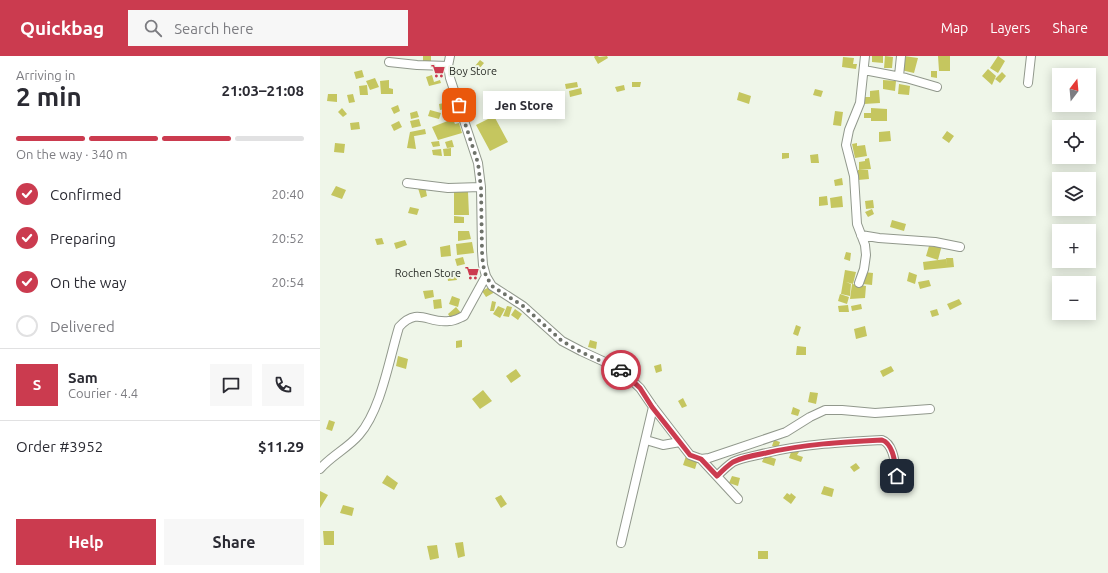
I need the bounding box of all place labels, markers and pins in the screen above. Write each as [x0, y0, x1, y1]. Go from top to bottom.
supermarket icon: Boy Store [430, 63, 446, 79]
place label: Boy Store [449, 65, 497, 77]
pin [442, 88, 476, 122]
callout: Jen Store [483, 91, 565, 119]
supermarket icon: Rochen Store [464, 265, 480, 281]
place label: Rochen Store [395, 267, 461, 279]
pin [880, 459, 914, 493]

